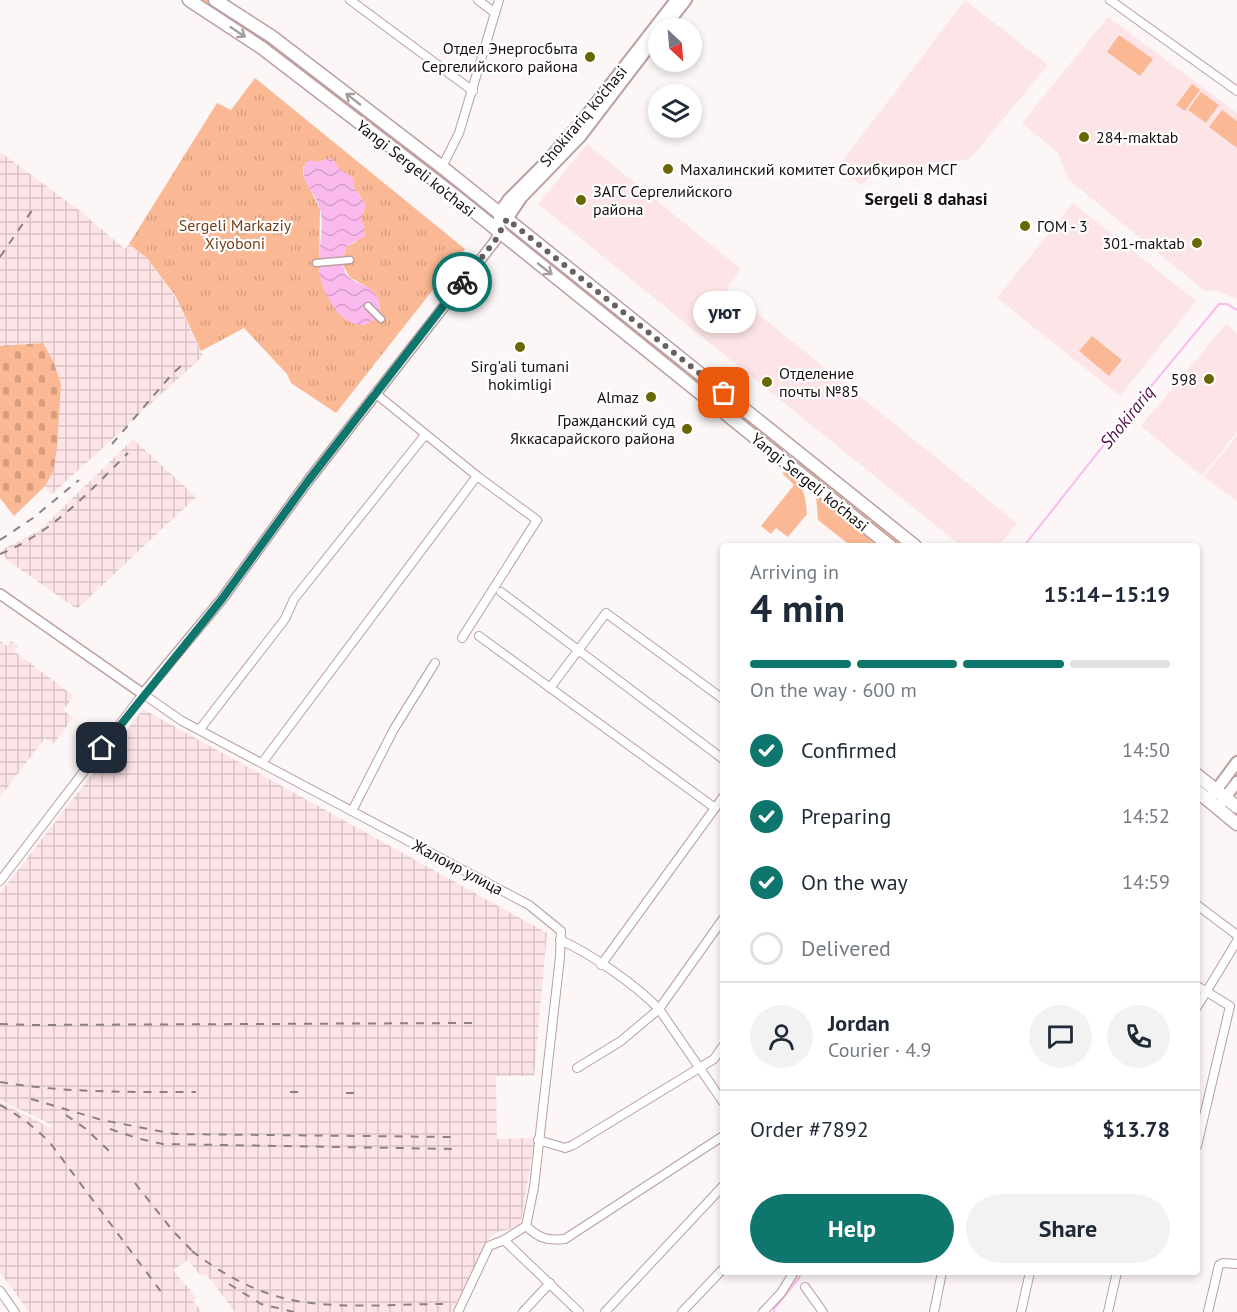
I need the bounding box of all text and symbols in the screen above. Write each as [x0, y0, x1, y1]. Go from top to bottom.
north arrow [648, 18, 702, 72]
map controls [648, 18, 702, 138]
one-way arrow [229, 26, 246, 38]
place label: Отдел Энергосбыта Сергелийского района [421, 38, 578, 76]
marker: Отдел Энергосбыта Сергелийского района [583, 50, 597, 64]
street label: Shokirariq ko'chasi [535, 61, 631, 171]
button: layers [648, 84, 702, 138]
one-way arrow [346, 93, 362, 105]
street label: Yangi Sergeli ko'chasi [352, 115, 480, 221]
place label: 284-maktab [1096, 127, 1179, 147]
marker: 284-maktab [1077, 130, 1091, 144]
place label: Махалинский комитет Сохибқирон МСГ [680, 159, 957, 179]
marker: Махалинский комитет Сохибқирон МСГ [661, 162, 675, 176]
place label: ЗАГС Сергелийского района [593, 181, 732, 219]
district label: Sergeli 8 dahasi [864, 187, 988, 210]
marker: ЗАГС Сергелийского района [574, 193, 588, 207]
park label: Sergeli Markaziy Xiyoboni [179, 215, 292, 253]
place label: ГОМ - 3 [1037, 216, 1088, 236]
marker: ГОМ - 3 [1018, 219, 1032, 233]
place label: 301-maktab [1102, 233, 1185, 253]
marker: 301-maktab [1190, 236, 1204, 250]
courier [432, 252, 492, 312]
one-way arrow [537, 262, 553, 275]
icon: bike [446, 266, 479, 299]
callout: уют [692, 291, 756, 333]
text: уют [708, 299, 741, 325]
marker: Sirg'ali tumani hokimligi [513, 340, 527, 354]
place label: Sirg'ali tumani hokimligi [471, 356, 569, 394]
place label: Отделение почты №85 [779, 363, 859, 401]
pin [698, 367, 749, 418]
place label: 598 [1171, 369, 1197, 389]
marker: 598 [1202, 372, 1216, 386]
marker: Отделение почты №85 [760, 375, 774, 389]
icon: bag [707, 376, 740, 409]
water label: Shokirariq [1095, 381, 1159, 453]
place label: Almaz [597, 387, 639, 407]
marker: Almaz [644, 390, 658, 404]
place label: Гражданский суд Яккасарайского района [510, 410, 675, 448]
marker: Гражданский суд Яккасарайского района [680, 422, 694, 436]
street label: Yangi Sergeli ko'chasi [747, 428, 873, 536]
text: Arriving in [750, 559, 839, 585]
text: 15:14–15:19 [1044, 580, 1170, 608]
text: 4 min [750, 582, 845, 633]
text: On the way · 600 m [750, 677, 917, 703]
pin [76, 722, 127, 773]
icon: home [85, 731, 118, 764]
icon: check [750, 734, 783, 767]
text: Confirmed [801, 736, 897, 764]
text: 14:50 [1122, 737, 1170, 763]
icon: check [750, 800, 783, 833]
text: Preparing [801, 802, 891, 830]
text: 14:52 [1122, 803, 1170, 829]
street label: Жалоир улица [408, 834, 507, 899]
icon: check [750, 866, 783, 899]
text: On the way [801, 868, 908, 896]
text: 14:59 [1122, 869, 1170, 895]
text: Delivered [801, 934, 891, 962]
button: person [750, 1005, 813, 1068]
button: chat [1029, 1005, 1092, 1068]
button: phone [1107, 1005, 1170, 1068]
text: Jordan [828, 1009, 890, 1037]
text: Courier · 4.9 [828, 1037, 931, 1063]
text: Order #7892 [750, 1115, 869, 1143]
text: $13.78 [1102, 1115, 1170, 1143]
button: Help [750, 1194, 954, 1263]
button: Share [966, 1194, 1170, 1263]

